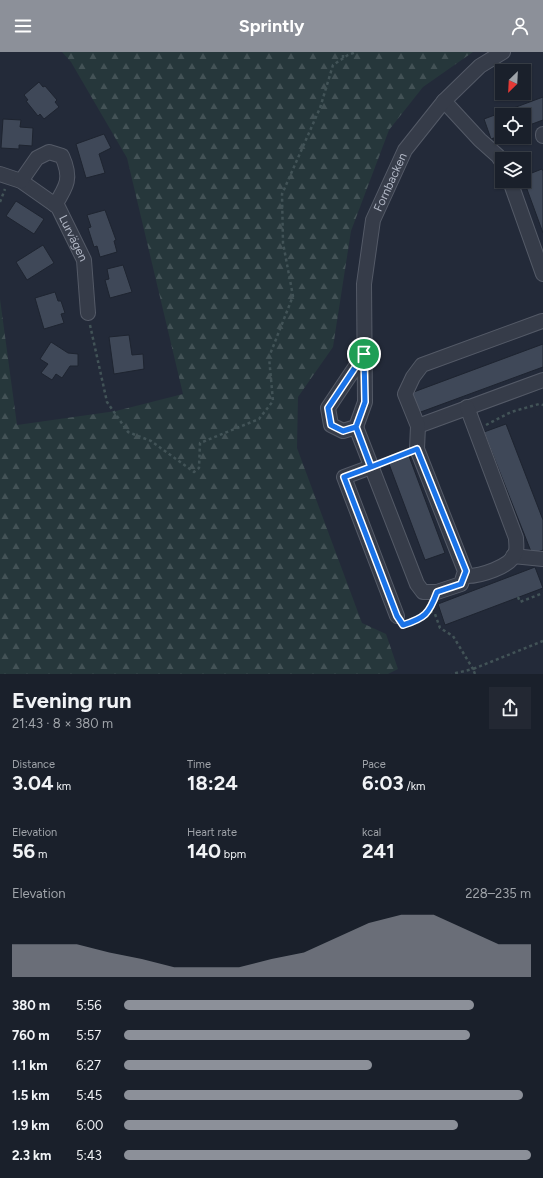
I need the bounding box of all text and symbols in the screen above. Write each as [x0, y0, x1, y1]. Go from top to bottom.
icon: menu [12, 15, 34, 37]
text: Sprintly [239, 15, 304, 37]
icon: person [509, 15, 531, 37]
north arrow [495, 64, 531, 100]
map controls [495, 64, 531, 188]
button: locate [495, 108, 531, 144]
street label: Fornbacken [371, 150, 410, 214]
button: layers [495, 152, 531, 188]
street label: Lurvägen [56, 213, 91, 264]
pin [347, 337, 381, 371]
icon: arrive [353, 343, 375, 365]
text: Evening run [12, 687, 132, 714]
button: share [489, 687, 531, 729]
text: 21:43 · 8 × 380 m [12, 716, 113, 731]
text: Distance [12, 758, 55, 771]
text: Time [187, 758, 211, 771]
text: Pace [362, 758, 386, 771]
text: 3.04 [12, 771, 54, 795]
text: 18:24 [187, 771, 238, 795]
text: 6:03 [362, 771, 404, 795]
text: km [54, 780, 71, 793]
text: /km [404, 780, 425, 793]
text: Elevation [12, 826, 57, 839]
text: Heart rate [187, 826, 237, 839]
text: kcal [362, 826, 381, 839]
text: 56 [12, 839, 35, 863]
text: 140 [187, 839, 221, 863]
text: 241 [362, 839, 395, 863]
text: m [35, 848, 47, 861]
text: bpm [221, 848, 246, 861]
text: Elevation [12, 886, 65, 901]
text: 228–235 m [465, 886, 531, 901]
text: 380 m [12, 998, 50, 1013]
text: 5:56 [76, 998, 102, 1013]
text: 760 m [12, 1028, 50, 1043]
text: 5:57 [76, 1028, 101, 1043]
text: 1.1 km [12, 1058, 48, 1073]
text: 6:27 [76, 1058, 101, 1073]
text: 1.5 km [12, 1088, 50, 1103]
text: 5:45 [76, 1088, 102, 1103]
text: 1.9 km [12, 1118, 50, 1133]
text: 6:00 [76, 1118, 103, 1133]
text: 2.3 km [12, 1148, 51, 1163]
text: 5:43 [76, 1148, 102, 1163]

